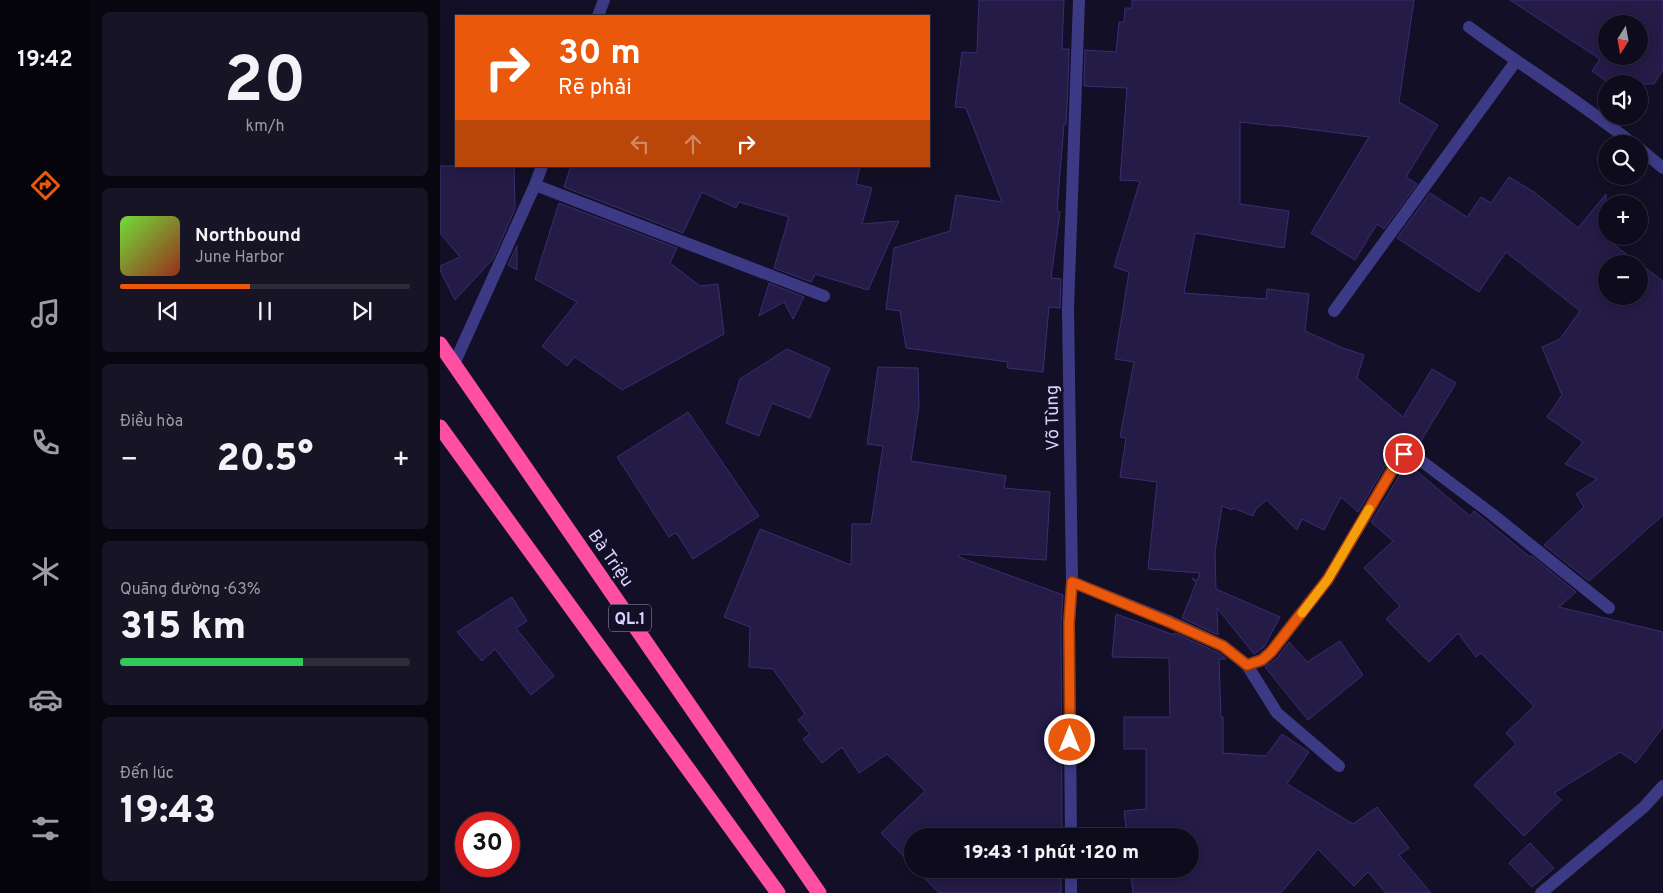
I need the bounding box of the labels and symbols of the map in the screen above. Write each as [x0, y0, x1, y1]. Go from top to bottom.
north arrow [1598, 15, 1648, 65]
street label: Võ Tùng [1041, 385, 1066, 451]
pin [1383, 433, 1425, 475]
street label: Bà Triệu [582, 526, 638, 592]
road number: QL.1 [609, 604, 651, 632]
position arrow [1043, 713, 1095, 765]
speed limit sign: 30 [455, 812, 520, 877]

